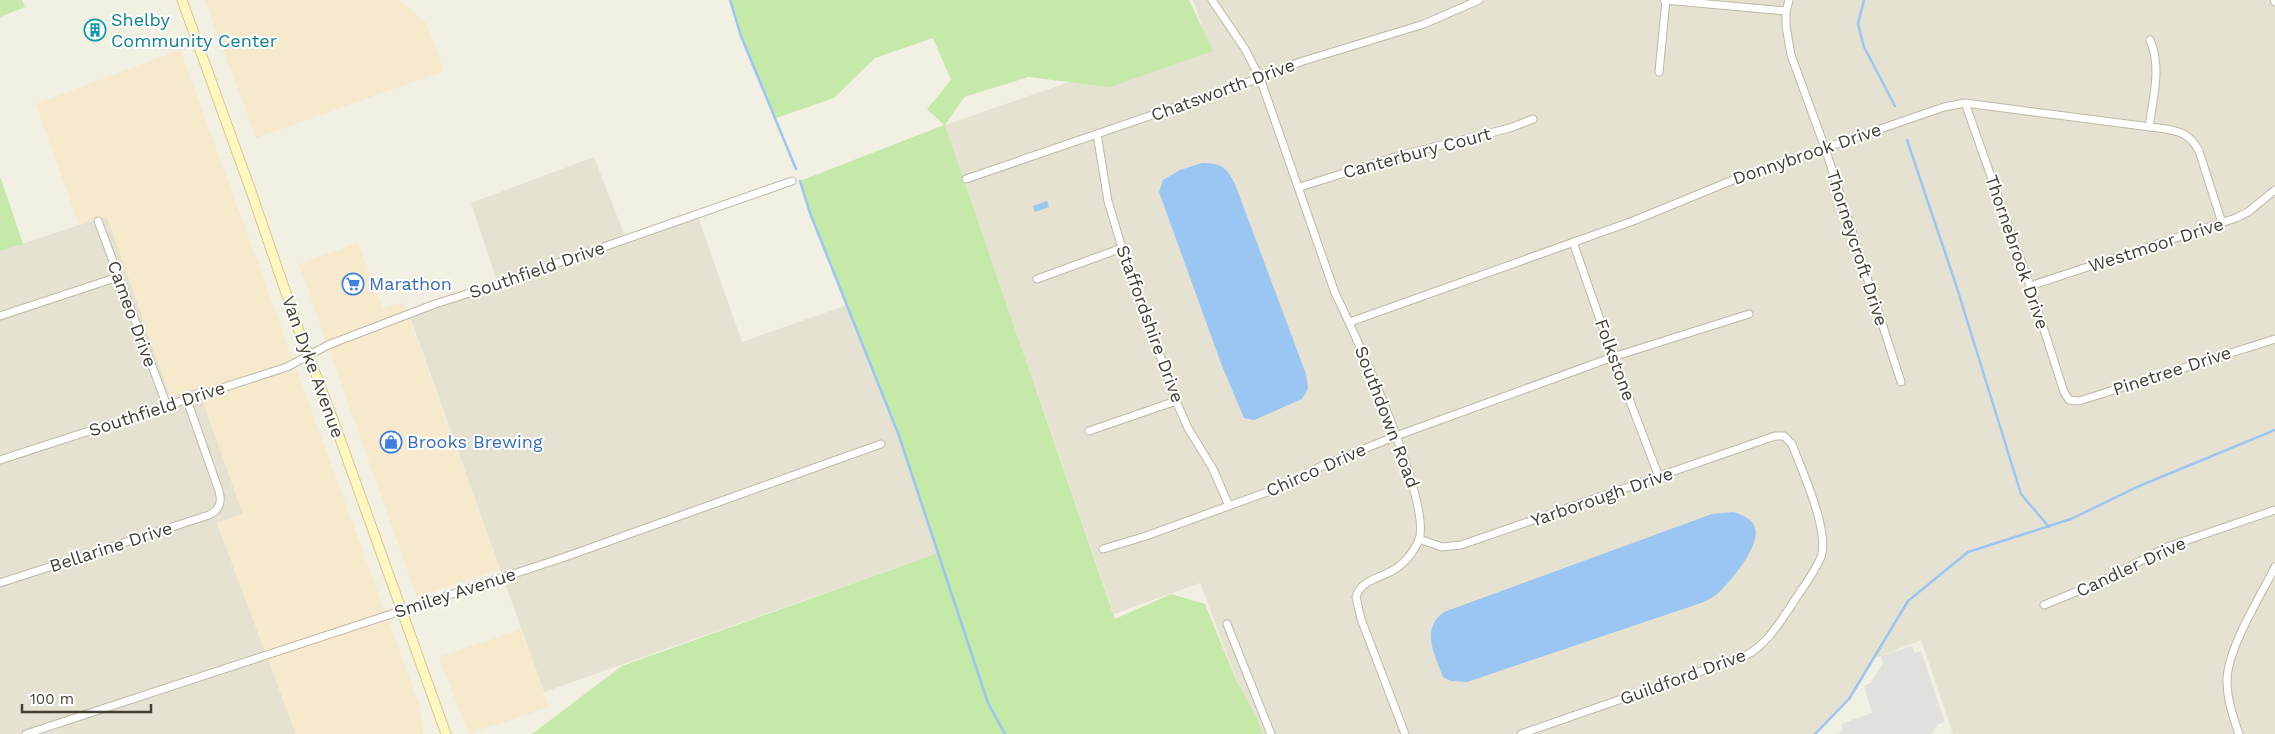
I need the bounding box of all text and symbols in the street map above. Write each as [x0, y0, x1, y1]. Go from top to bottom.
place label: Shelby Community Center [111, 9, 277, 51]
building icon: Shelby Community Center [83, 18, 107, 42]
street label: Chatsworth Drive [1148, 54, 1298, 125]
street label: Donnybrook Drive [1730, 118, 1884, 189]
street label: Canterbury Court [1341, 123, 1494, 182]
street label: Thorneycroft Drive [1822, 167, 1893, 328]
street label: Thornebrook Drive [1981, 172, 2054, 332]
street label: Westmoor Drive [2086, 213, 2226, 276]
street label: Southfield Drive [466, 236, 607, 303]
street label: Staffordshire Drive [1112, 242, 1189, 405]
street label: Cameo Drive [103, 258, 161, 370]
supermarket icon: Marathon [341, 272, 365, 296]
place label: Marathon [369, 273, 452, 294]
street label: Van Dyke Avenue [278, 293, 349, 441]
street label: Folkstone [1591, 316, 1640, 404]
street label: Pinetree Drive [2110, 341, 2234, 400]
street label: Southdown Road [1351, 343, 1424, 491]
street label: Southfield Drive [86, 377, 228, 440]
shop icon: Brooks Brewing [379, 430, 403, 454]
place label: Brooks Brewing [407, 431, 543, 452]
street label: Chirco Drive [1263, 438, 1369, 501]
street label: Yarborough Drive [1528, 462, 1676, 531]
street label: Bellarine Drive [47, 517, 175, 576]
street label: Candler Drive [2073, 532, 2189, 601]
street label: Smiley Avenue [391, 563, 518, 622]
street label: Guildford Drive [1617, 644, 1749, 709]
scale bar [22, 682, 151, 714]
text: 100 m [30, 690, 74, 708]

